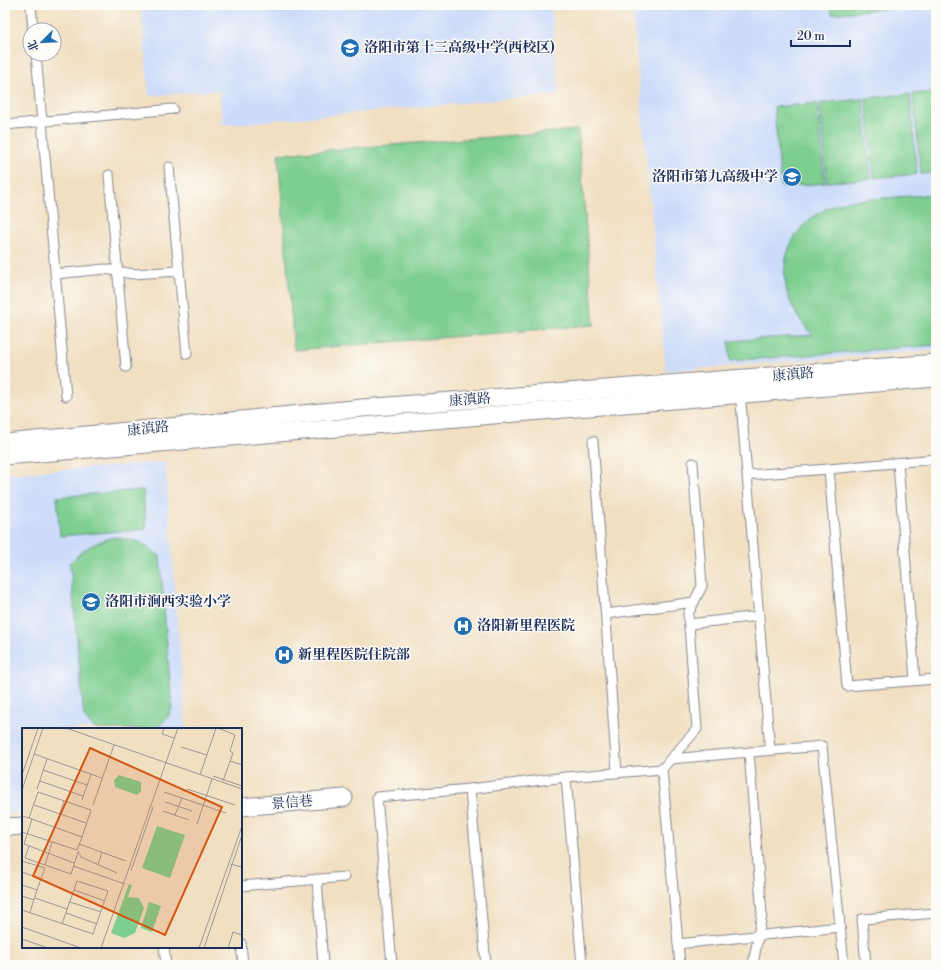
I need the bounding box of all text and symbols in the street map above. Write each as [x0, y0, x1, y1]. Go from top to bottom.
north arrow [22, 22, 62, 62]
scale bar [791, 22, 850, 48]
text: 20 m [797, 29, 825, 44]
school or university icon: 洛阳市第十三高级中学(西校区) [339, 37, 361, 59]
text: 北 [25, 38, 42, 54]
place label: 洛阳市第十三高级中学(西校区) [364, 39, 555, 57]
school or university icon: 洛阳市第九高级中学 [781, 166, 803, 188]
place label: 洛阳市第九高级中学 [652, 168, 778, 186]
street label: 康滇路 [771, 364, 815, 386]
street label: 康滇路 [448, 390, 492, 410]
street label: 康滇路 [126, 418, 170, 440]
school or university icon: 洛阳市涧西实验小学 [80, 591, 102, 613]
place label: 洛阳市涧西实验小学 [105, 593, 231, 611]
hospital icon: 洛阳新里程医院 [452, 615, 474, 637]
place label: 洛阳新里程医院 [477, 617, 575, 635]
hospital icon: 新里程医院住院部 [273, 644, 295, 666]
place label: 新里程医院住院部 [298, 646, 410, 664]
inset map [22, 728, 242, 948]
street label: 景信巷 [270, 792, 314, 814]

